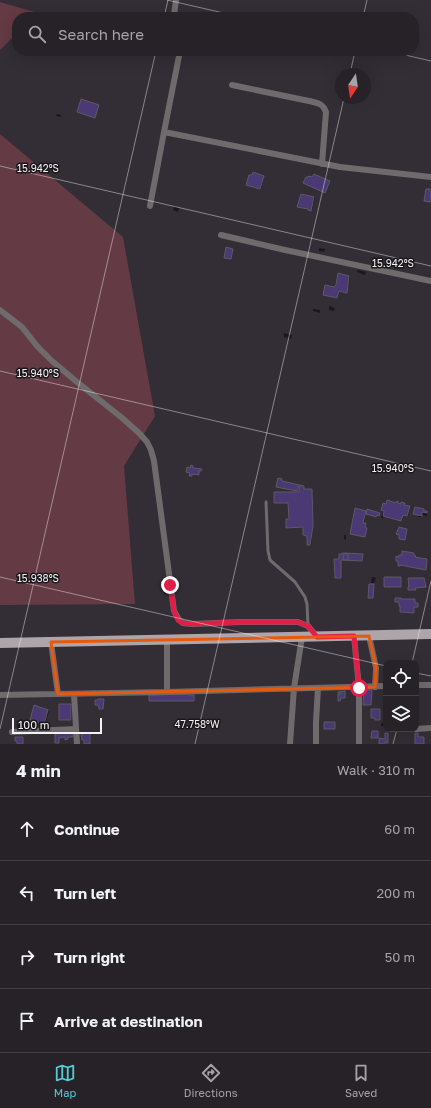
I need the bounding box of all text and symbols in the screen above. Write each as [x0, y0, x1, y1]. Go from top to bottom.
search box [12, 12, 419, 56]
icon: search [26, 23, 48, 45]
text: Search here [58, 25, 144, 43]
north arrow [335, 68, 371, 104]
text: 15.942°S [17, 162, 59, 174]
text: 15.942°S [372, 257, 414, 269]
text: 15.940°S [17, 367, 59, 379]
text: 15.940°S [372, 462, 414, 474]
text: 15.938°S [17, 572, 59, 584]
route end [161, 576, 179, 594]
map controls [383, 660, 419, 732]
button: locate [383, 660, 419, 696]
route start [350, 679, 368, 697]
button: layers [383, 696, 419, 732]
scale bar [12, 716, 102, 735]
text: 100 m [18, 718, 49, 731]
text: 47.758°W [174, 718, 220, 730]
text: 4 min [16, 760, 61, 781]
text: Walk · 310 m [337, 762, 415, 778]
icon: ahead [16, 818, 38, 840]
text: Continue [54, 820, 120, 838]
text: 60 m [384, 821, 415, 837]
icon: left [16, 882, 38, 904]
text: Turn left [54, 884, 116, 902]
text: 200 m [377, 885, 415, 901]
icon: right [16, 946, 38, 968]
text: Turn right [54, 948, 125, 966]
text: 50 m [385, 949, 415, 965]
icon: arrive [16, 1010, 38, 1032]
text: Arrive at destination [54, 1012, 203, 1030]
tab: Map [54, 1062, 76, 1099]
tab: Directions [184, 1062, 238, 1099]
tab: Saved [345, 1062, 377, 1099]

